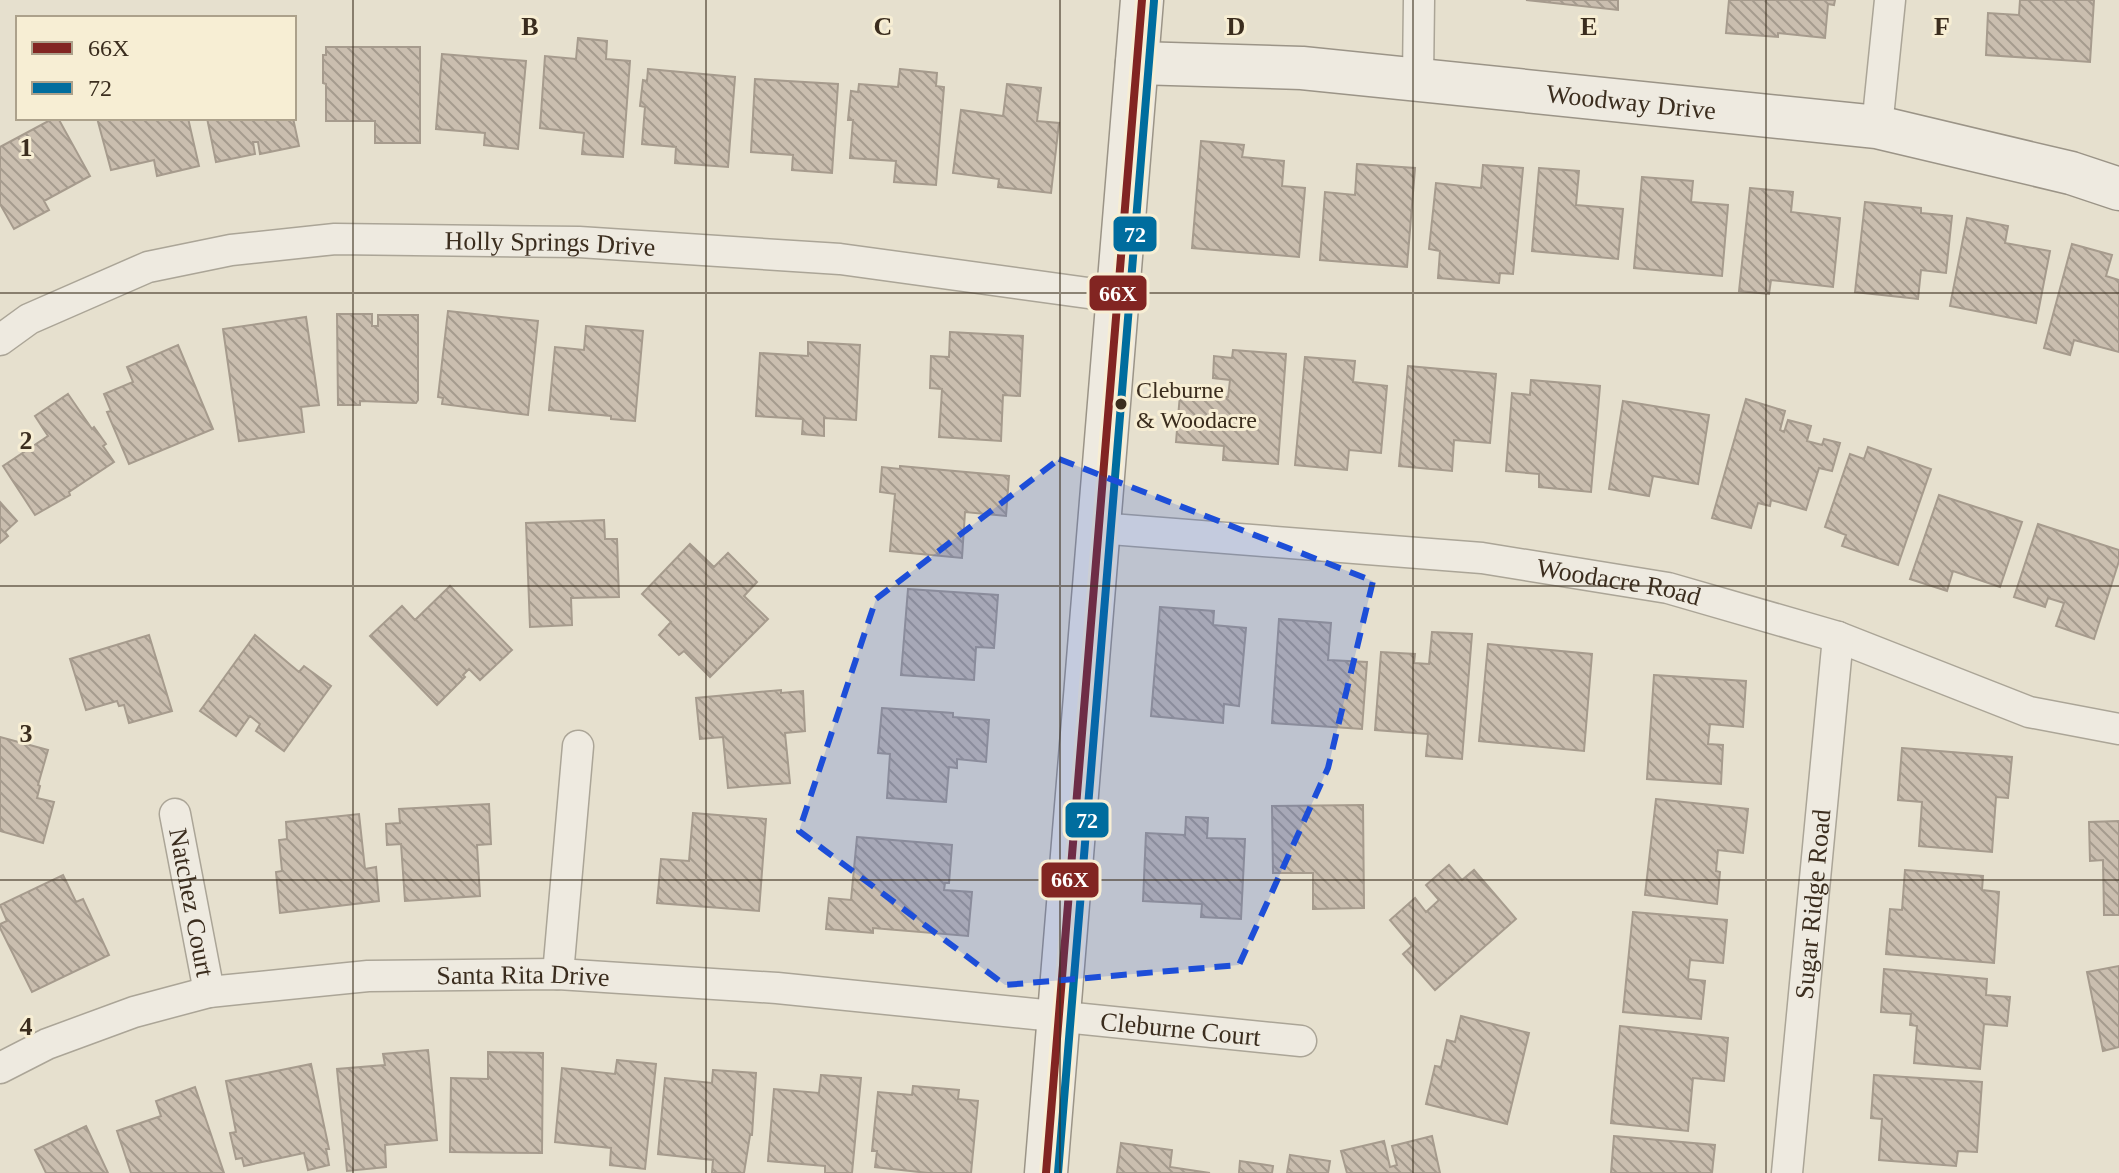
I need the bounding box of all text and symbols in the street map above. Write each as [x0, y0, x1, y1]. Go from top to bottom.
text: B [521, 12, 539, 41]
text: C [874, 12, 892, 41]
text: D [1227, 12, 1245, 41]
text: E [1580, 12, 1598, 41]
text: F [1934, 12, 1950, 41]
legend [16, 16, 296, 120]
text: 66X [88, 35, 129, 61]
text: 72 [88, 75, 112, 101]
street label: Woodway Drive [1545, 79, 1717, 125]
text: 1 [20, 133, 33, 162]
line badge: 72 [1112, 215, 1158, 253]
text: 72 [1124, 222, 1146, 247]
street label: Holly Springs Drive [444, 226, 656, 261]
line badge: 66X [1088, 274, 1148, 312]
text: 66X [1099, 281, 1137, 306]
place label: Cleburne & Woodacre [1136, 377, 1257, 433]
marker: Cleburne & Woodacre [1113, 396, 1129, 412]
text: 2 [20, 426, 33, 455]
street label: Woodacre Road [1535, 553, 1704, 611]
text: 3 [20, 719, 33, 748]
line badge: 72 [1064, 801, 1110, 839]
text: 72 [1076, 808, 1098, 833]
street label: Sugar Ridge Road [1789, 808, 1836, 1001]
street label: Natchez Court [163, 826, 220, 980]
line badge: 66X [1040, 861, 1100, 899]
text: 66X [1051, 867, 1089, 892]
street label: Santa Rita Drive [436, 959, 611, 992]
street label: Cleburne Court [1099, 1006, 1263, 1051]
text: 4 [20, 1012, 33, 1041]

